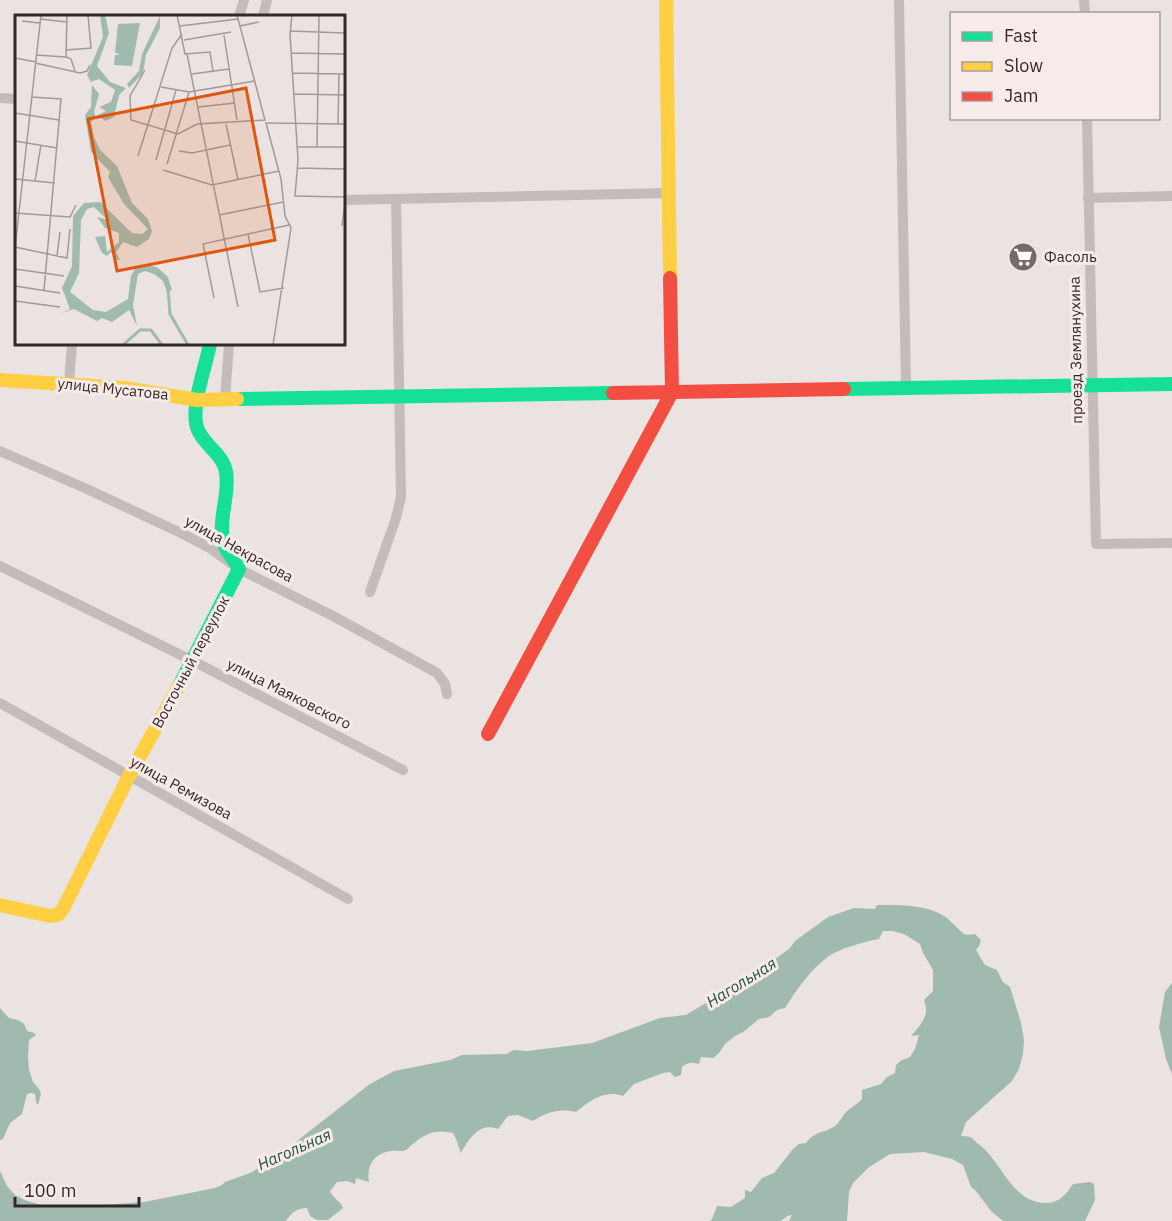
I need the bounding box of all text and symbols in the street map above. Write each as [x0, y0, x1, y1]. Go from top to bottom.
legend [950, 12, 1160, 120]
inset map [15, 15, 345, 345]
text: Fast [1004, 24, 1038, 47]
text: Slow [1004, 54, 1043, 77]
text: Jam [1004, 84, 1039, 107]
supermarket icon: Фасоль [1007, 241, 1039, 273]
place label: Фасоль [1044, 247, 1097, 266]
street label: проезд Землянухина [1065, 276, 1086, 424]
street label: улица Мусатова [57, 373, 169, 404]
street label: улица Некрасова [182, 511, 297, 586]
street label: Восточный переулок [148, 592, 234, 731]
street label: улица Маяковского [224, 654, 354, 733]
street label: улица Ремизова [127, 752, 236, 823]
water label: Нагольная [702, 953, 780, 1011]
water label: Нагольная [254, 1124, 334, 1174]
scale bar [15, 1170, 140, 1208]
text: 100 m [24, 1179, 76, 1202]

